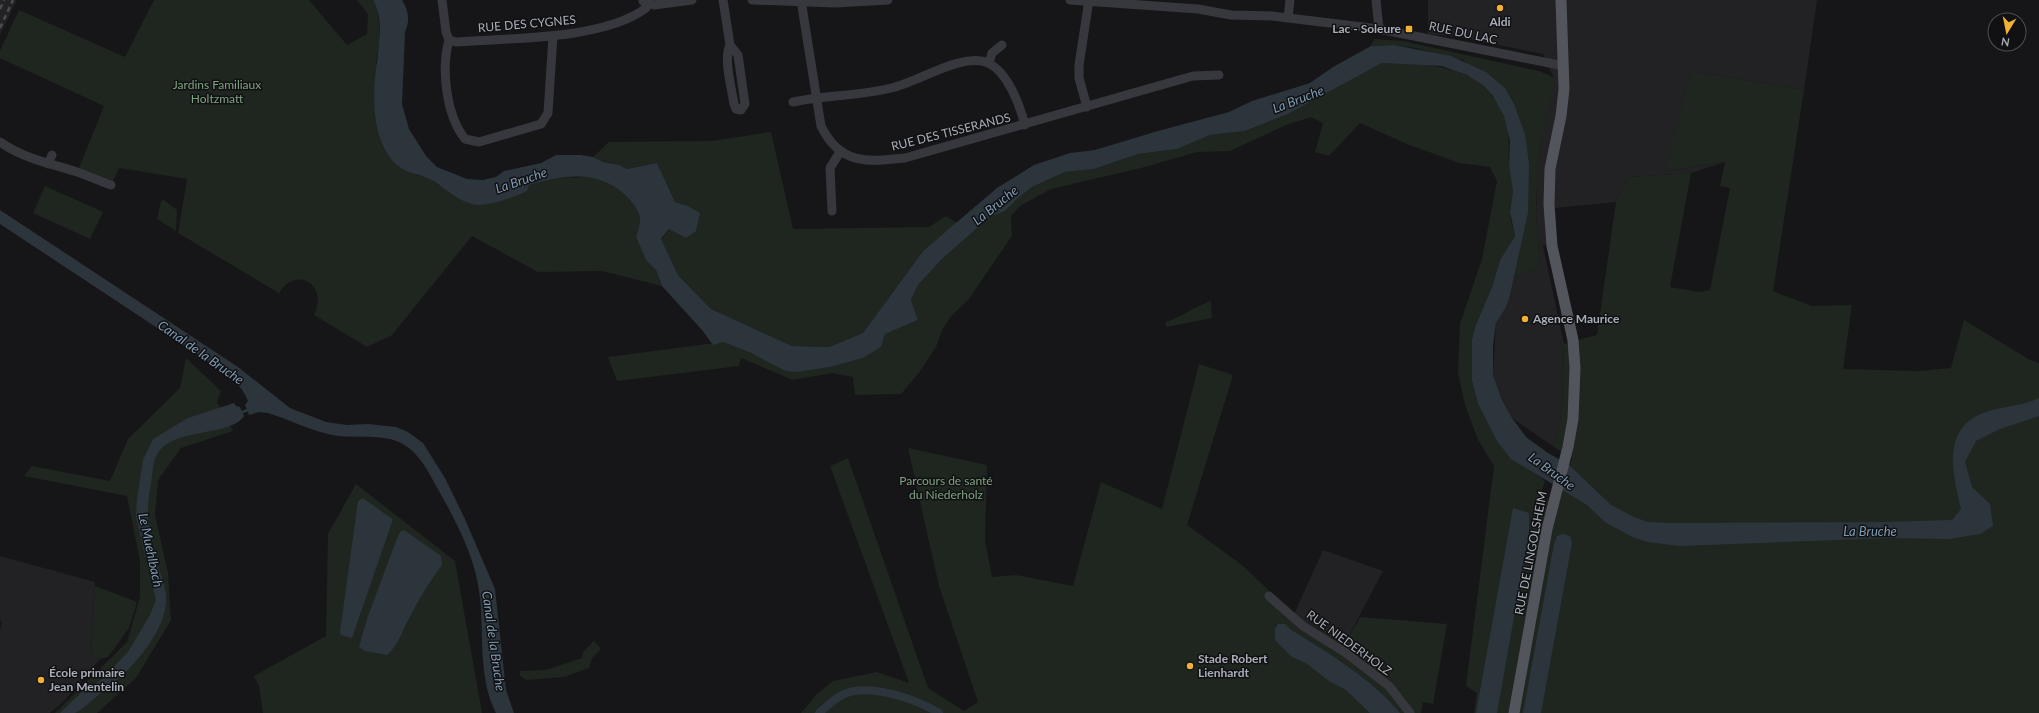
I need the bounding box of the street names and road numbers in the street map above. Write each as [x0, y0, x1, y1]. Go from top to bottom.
street label: RUE DES CYGNES [477, 12, 577, 35]
street label: RUE DU LAC [1428, 18, 1499, 47]
street label: RUE DES TISSERANDS [890, 109, 1012, 154]
street label: RUE DE LINGOLSHEIM [1511, 490, 1550, 616]
street label: RUE NIEDERHOLZ [1304, 607, 1395, 678]

